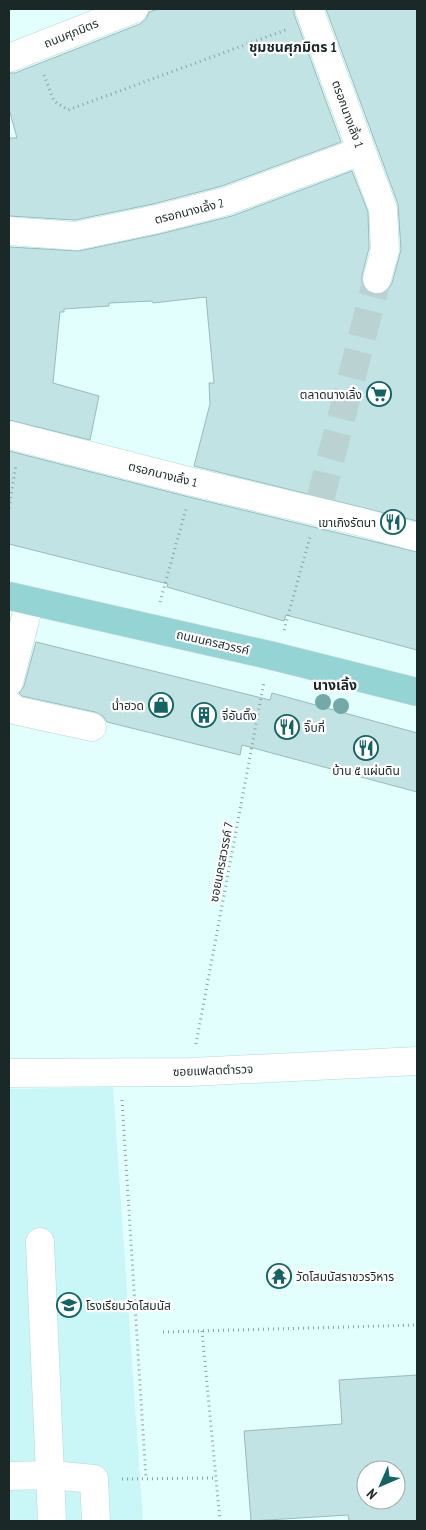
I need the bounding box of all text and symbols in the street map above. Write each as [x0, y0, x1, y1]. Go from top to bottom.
street label: ถนนศุภมิตร [41, 15, 101, 51]
district label: ชุมชนศุภมิตร 1 [249, 38, 337, 56]
street label: ตรอกนางเลิ้ง 1 [329, 78, 367, 150]
street label: ตรอกนางเลิ้ง 2 [153, 195, 225, 227]
supermarket icon: ตลาดนางเลิ้ง [366, 381, 392, 407]
place label: ตลาดนางเลิ้ง [300, 386, 362, 402]
street label: ตรอกนางเลิ้ง 1 [127, 458, 199, 490]
restaurant icon: เขาเกิงรัตนา [380, 509, 406, 535]
place label: เขาเกิงรัตนา [318, 515, 376, 530]
street label: ถนนนครสวรรค์ [175, 626, 251, 658]
district label: นางเลิ้ง [313, 676, 357, 694]
shop icon: น่ำฮวด [148, 692, 174, 718]
place label: น่ำฮวด [112, 697, 144, 713]
building icon: จี่อันตึ๊ง [191, 702, 217, 728]
place label: จี่อันตึ๊ง [221, 707, 257, 723]
restaurant icon: จิ๊บกี่ [274, 714, 300, 740]
place label: จิ๊บกี่ [303, 719, 325, 735]
restaurant icon: บ้าน ๕ แผ่นดิน [353, 735, 379, 761]
place label: บ้าน ๕ แผ่นดิน [332, 763, 400, 778]
street label: ซอยนครสวรรค์ 7 [206, 821, 236, 903]
street label: ซอยแฟลตตำรวจ [172, 1061, 254, 1079]
temple icon: วัดโสมนัสราชวรวิหาร [266, 1263, 292, 1289]
place label: วัดโสมนัสราชวรวิหาร [296, 1269, 394, 1284]
school or university icon: โรงเรียนวัดโสมนัส [56, 1292, 82, 1318]
place label: โรงเรียนวัดโสมนัส [86, 1298, 171, 1313]
north arrow [356, 1460, 406, 1510]
text: N [363, 1485, 381, 1503]

